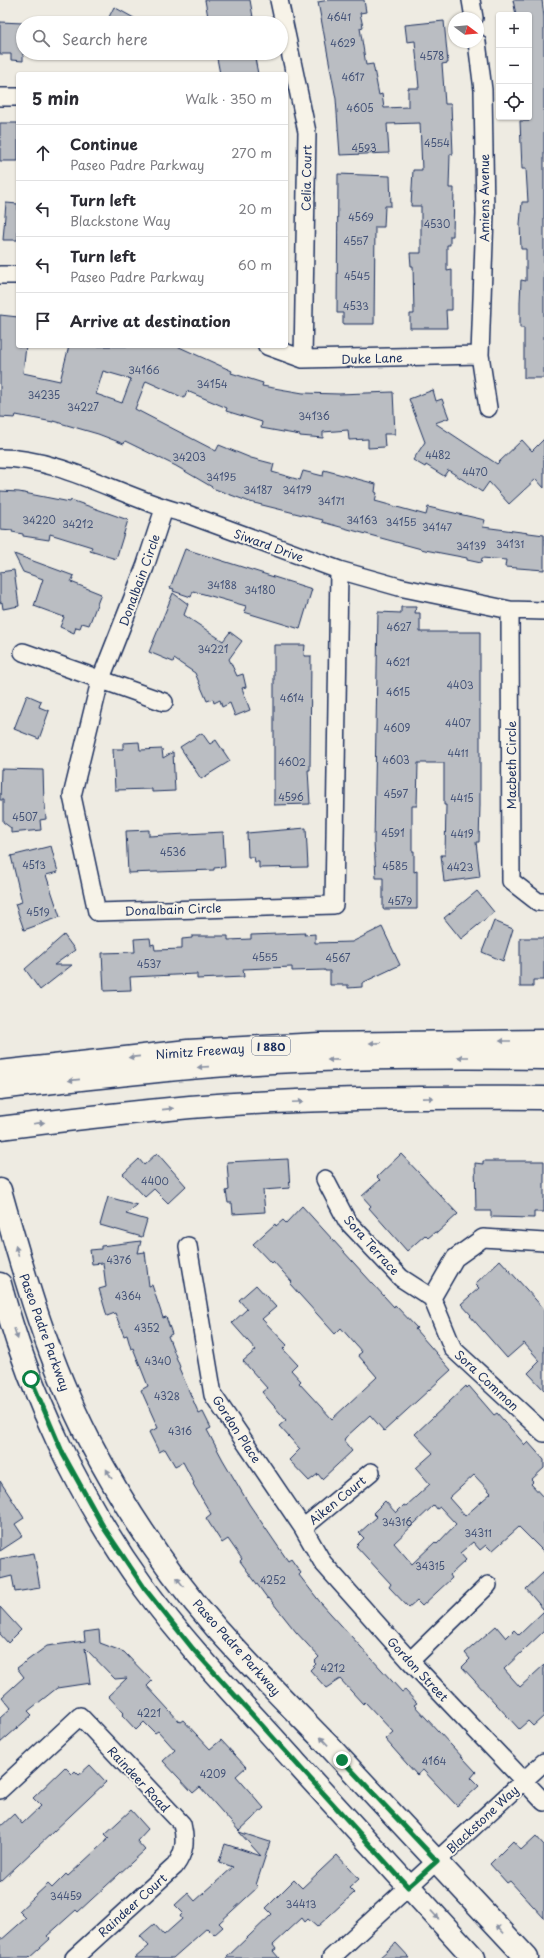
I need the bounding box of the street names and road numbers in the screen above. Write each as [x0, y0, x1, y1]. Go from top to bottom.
street label: Celia Court [296, 145, 316, 211]
street label: Amiens Avenue [475, 153, 493, 242]
street label: Duke Lane [341, 348, 403, 368]
street label: Siward Drive [231, 524, 307, 566]
street label: Donalbain Circle [114, 531, 164, 629]
street label: Macbeth Circle [502, 721, 520, 809]
street label: Donalbain Circle [124, 898, 222, 920]
road number: I 880 [252, 1037, 290, 1055]
street label: Nimitz Freeway [155, 1039, 245, 1063]
street label: Sora Terrace [340, 1211, 404, 1279]
street label: Paseo Padre Parkway [15, 1271, 75, 1393]
street label: Sora Common [451, 1345, 523, 1415]
street label: Gordon Place [208, 1392, 266, 1466]
street label: Aiken Court [305, 1471, 369, 1529]
street label: Paseo Padre Parkway [189, 1595, 285, 1699]
street label: Gordon Street [383, 1633, 453, 1705]
street label: Raindeer Road [104, 1742, 174, 1816]
street label: Blackstone Way [442, 1781, 522, 1857]
street label: Raindeer Court [94, 1869, 171, 1941]

